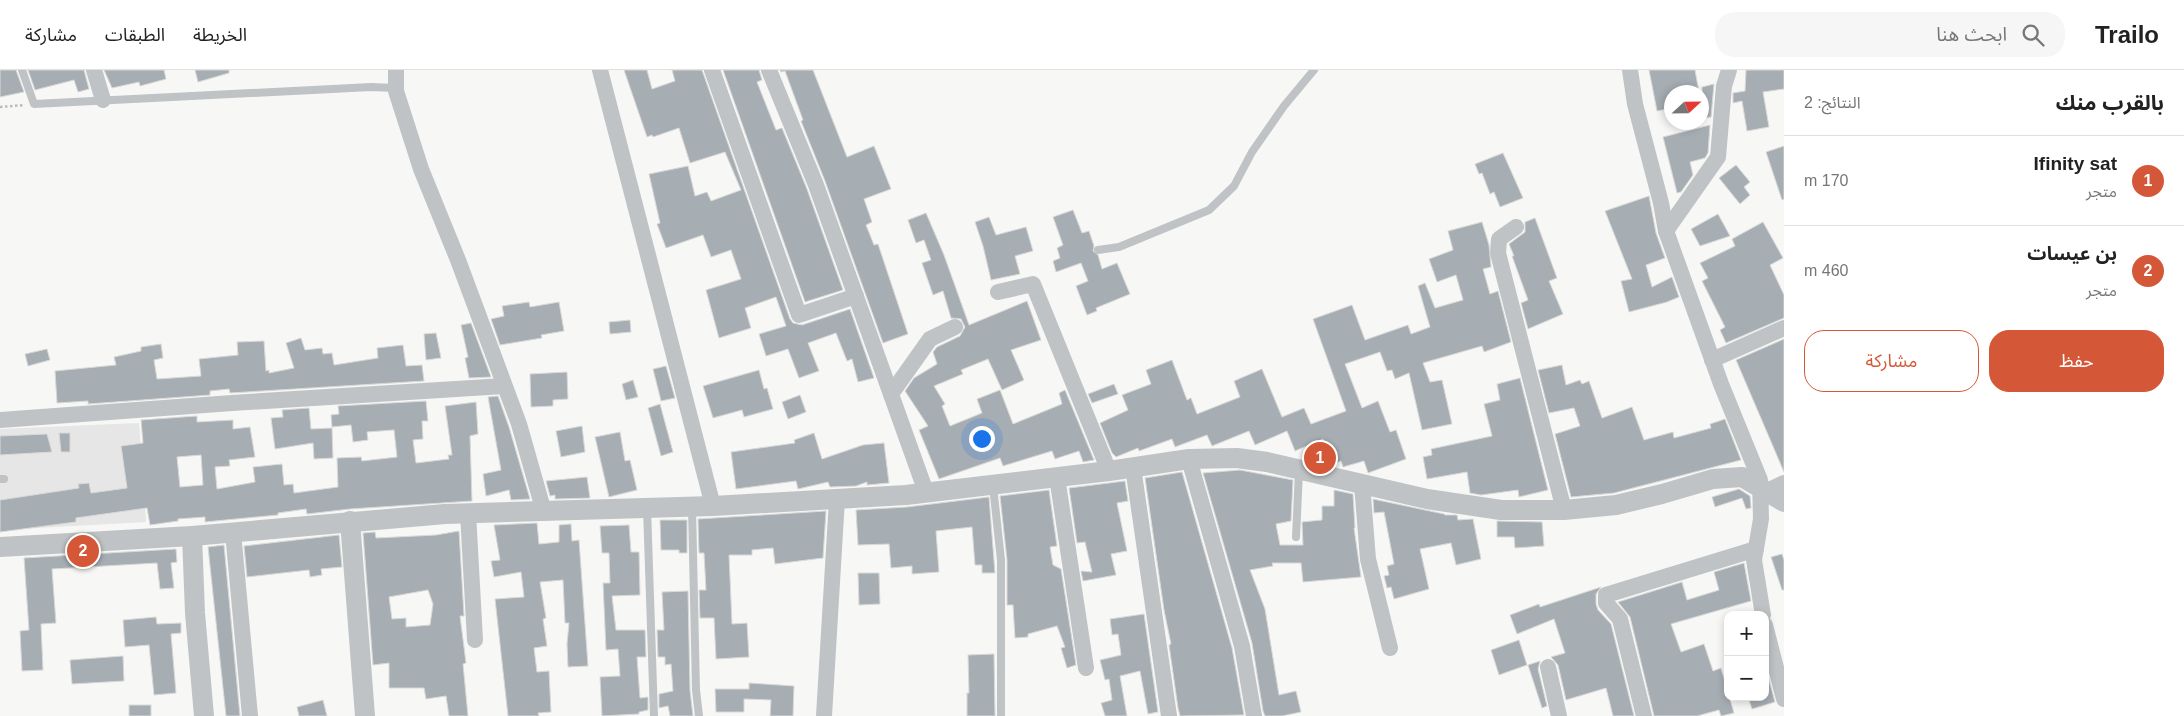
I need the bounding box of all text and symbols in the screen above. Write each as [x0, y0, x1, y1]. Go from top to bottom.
search box [1715, 12, 2065, 57]
icon: search [2019, 21, 2047, 49]
text: Trailo [2095, 21, 2159, 48]
text: ابحث هنا [1936, 24, 2007, 45]
text: مشاركة [25, 25, 77, 45]
text: الطبقات [105, 25, 165, 45]
text: الخريطة [193, 25, 247, 45]
north arrow [1664, 85, 1709, 130]
text: بالقرب منك [2056, 91, 2164, 114]
text: النتائج: 2 [1804, 94, 1861, 111]
text: Ifinity sat [2034, 153, 2117, 174]
text: 170 m [1804, 172, 1848, 189]
text: 1 [2144, 172, 2152, 189]
text: متجر [2086, 183, 2117, 200]
text: بن عيسات [2027, 243, 2117, 264]
text: 460 m [1804, 262, 1848, 279]
text: 2 [2144, 262, 2152, 279]
text: متجر [2086, 282, 2117, 299]
button: مشاركة [1804, 330, 1979, 392]
button: حفظ [1989, 330, 2164, 392]
your location [969, 426, 995, 452]
pin: 1 [1304, 439, 1336, 477]
pin: 2 [67, 532, 99, 570]
map controls [1724, 611, 1769, 701]
button: + [1724, 611, 1769, 656]
button: − [1724, 656, 1769, 701]

